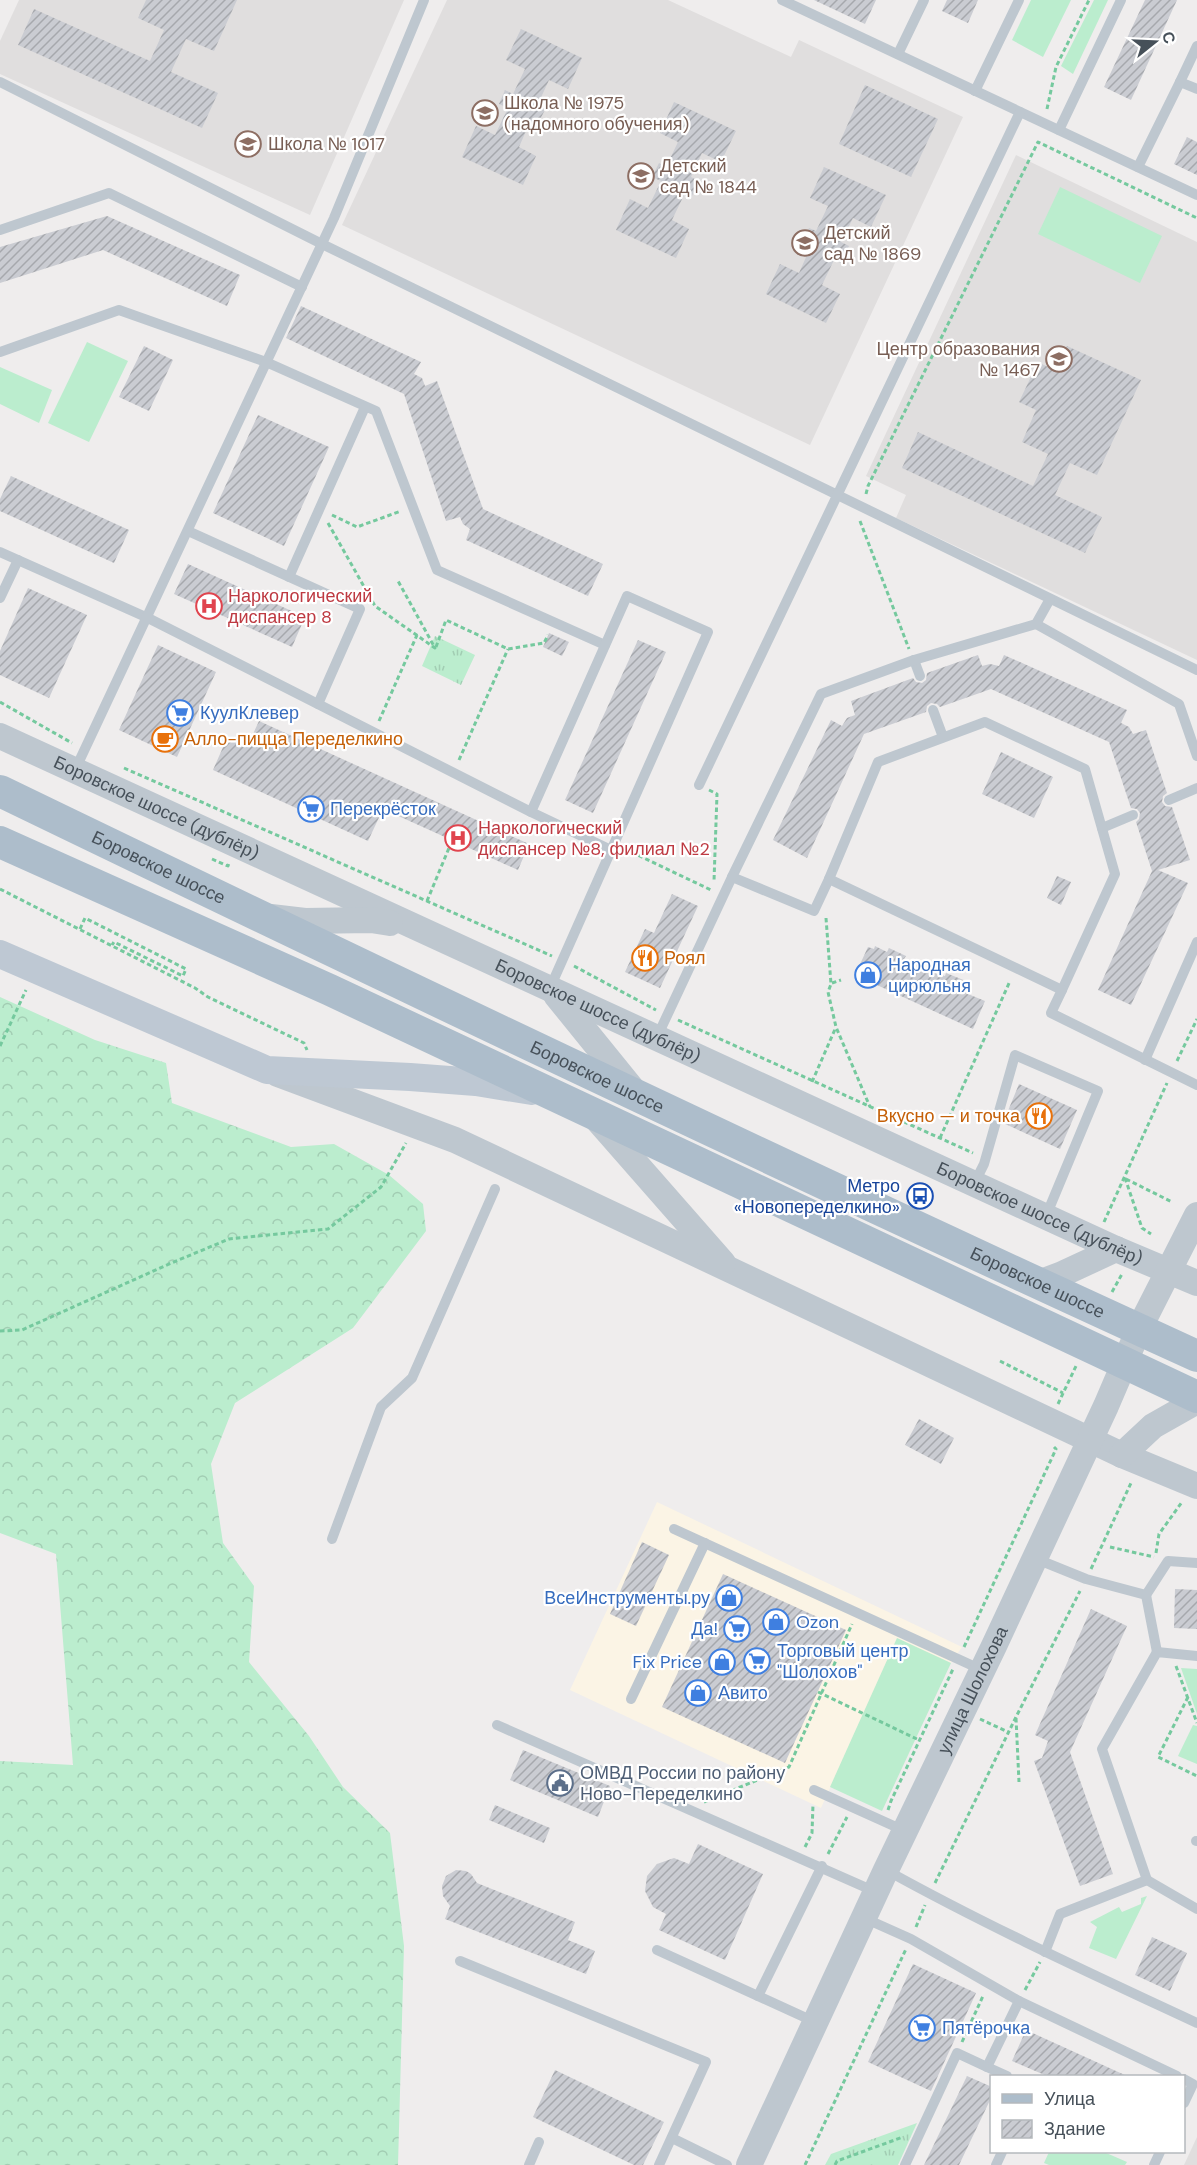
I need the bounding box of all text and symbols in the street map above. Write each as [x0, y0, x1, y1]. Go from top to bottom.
north arrow [1125, 12, 1185, 72]
text: С [1157, 29, 1181, 47]
place label: Школа № 1975 (надомного обучения) [504, 91, 689, 136]
school or university icon: Школа № 1975 (надомного обучения) [470, 98, 500, 128]
school or university icon: Школа № 1017 [233, 129, 263, 159]
place label: Школа № 1017 [268, 132, 385, 156]
place label: Детский сад № 1844 [660, 154, 757, 199]
school or university icon: Детский сад № 1844 [626, 161, 656, 191]
place label: Детский сад № 1869 [824, 221, 921, 266]
school or university icon: Детский сад № 1869 [790, 228, 820, 258]
place label: Центр образования № 1467 [876, 337, 1040, 382]
school or university icon: Центр образования № 1467 [1044, 344, 1074, 374]
place label: Наркологический диспансер 8 [228, 584, 372, 629]
hospital icon: Наркологический диспансер 8 [194, 591, 224, 621]
supermarket icon: КуулКлевер [165, 698, 195, 728]
place label: КуулКлевер [200, 701, 299, 725]
cafe icon: Алло-пицца Переделкино [150, 724, 180, 754]
place label: Алло-пицца Переделкино [184, 727, 403, 751]
street label: Боровское шоссе (дублёр) [50, 750, 263, 865]
supermarket icon: Перекрёсток [296, 794, 326, 824]
place label: Перекрёсток [330, 797, 436, 821]
place label: Наркологический диспансер №8, филиал №2 [478, 816, 710, 861]
hospital icon: Наркологический диспансер №8, филиал №2 [443, 823, 473, 853]
street label: Боровское шоссе [88, 825, 229, 910]
restaurant icon: Роял [630, 943, 660, 973]
place label: Роял [664, 946, 705, 970]
street label: Боровское шоссе (дублёр) [491, 953, 704, 1068]
place label: Народная цирюльня [888, 953, 971, 998]
shop icon: Народная цирюльня [853, 960, 883, 990]
street label: Боровское шоссе [526, 1035, 668, 1119]
restaurant icon: Вкусно — и точка [1024, 1101, 1054, 1131]
place label: Вкусно — и точка [877, 1104, 1021, 1128]
street label: Боровское шоссе (дублёр) [933, 1156, 1146, 1271]
place label: Метро «Новопеределкино» [734, 1174, 900, 1219]
bus stop icon: Метро «Новопеределкино» [905, 1181, 935, 1211]
street label: Боровское шоссе [966, 1241, 1109, 1324]
shop icon: ВсеИнструменты.ру [714, 1583, 744, 1613]
place label: ВсеИнструменты.ру [544, 1586, 710, 1610]
shop icon: Ozon [761, 1607, 791, 1637]
place label: Ozon [796, 1610, 839, 1634]
supermarket icon: Да! [722, 1614, 752, 1644]
place label: Да! [691, 1617, 718, 1641]
street label: улица Шолохова [932, 1621, 1014, 1758]
place label: Торговый центр "Шолохов" [777, 1639, 908, 1684]
supermarket icon: Торговый центр "Шолохов" [742, 1646, 772, 1676]
shop icon: Fix Price [707, 1647, 737, 1677]
place label: Fix Price [632, 1650, 702, 1674]
shop icon: Авито [683, 1678, 713, 1708]
place label: Авито [718, 1681, 768, 1705]
place label: ОМВД России по району Ново-Переделкино [580, 1761, 785, 1806]
public building icon: ОМВД России по району Ново-Переделкино [545, 1768, 575, 1798]
supermarket icon: Пятёрочка [907, 2013, 937, 2043]
place label: Пятёрочка [942, 2016, 1031, 2040]
legend [990, 2075, 1185, 2153]
text: Улица [1044, 2087, 1096, 2111]
text: Здание [1044, 2117, 1105, 2141]

